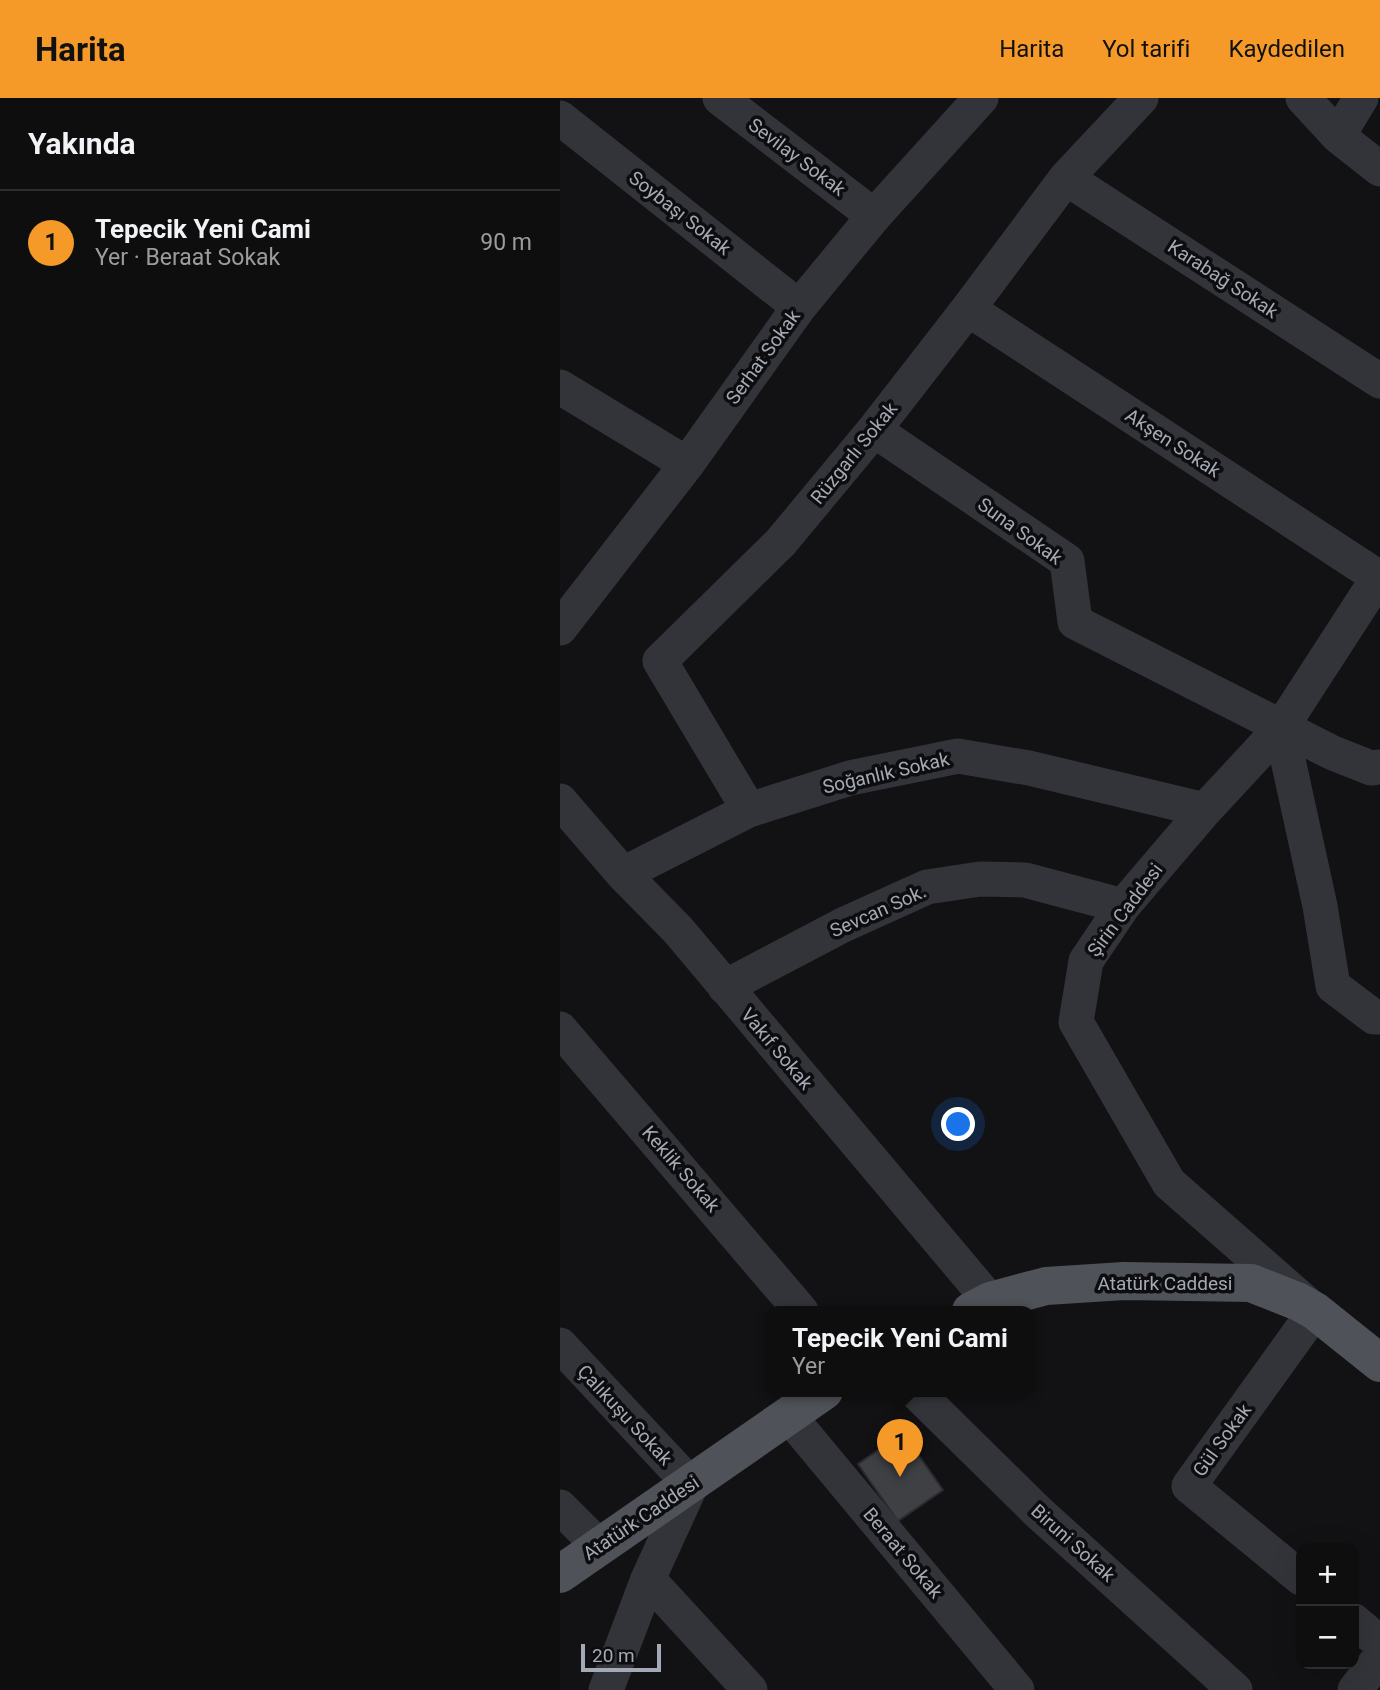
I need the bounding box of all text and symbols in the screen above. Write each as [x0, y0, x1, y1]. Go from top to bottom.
text: Harita [35, 30, 126, 69]
text: Harita [999, 35, 1064, 63]
text: Yol tarifi [1102, 35, 1190, 63]
text: Kaydedilen [1228, 35, 1345, 63]
street label: Sevilay Sokak [744, 113, 850, 201]
text: Yakında [28, 126, 136, 161]
street label: Soybaşı Sokak [624, 166, 736, 260]
text: Tepecik Yeni Cami [95, 214, 311, 244]
text: 1 [44, 229, 58, 256]
text: 90 m [480, 229, 532, 256]
street label: Karabağ Sokak [1164, 235, 1283, 323]
text: Yer · Beraat Sokak [95, 244, 280, 271]
street label: Serhat Sokak [721, 305, 805, 409]
street label: Rüzgarlı Sokak [806, 397, 902, 509]
street label: Akşen Sokak [1121, 404, 1225, 482]
street label: Suna Sokak [973, 493, 1067, 570]
street label: Soğanlık Sokak [821, 747, 952, 799]
street label: Şirin Caddesi [1082, 859, 1168, 961]
street label: Sevcan Sok. [826, 880, 930, 942]
street label: Vakıf Sokak [736, 1004, 818, 1095]
your location [941, 1107, 975, 1141]
street label: Keklik Sokak [637, 1121, 725, 1217]
street label: Atatürk Caddesi [1098, 1272, 1232, 1295]
popup [765, 1306, 1035, 1397]
text: Tepecik Yeni Cami [792, 1323, 1008, 1353]
text: Yer [792, 1353, 825, 1380]
street label: Çalıkuşu Sokak [573, 1360, 678, 1470]
street label: Gül Sokak [1188, 1399, 1256, 1481]
pin: 1 [877, 1419, 923, 1477]
street label: Atatürk Caddesi [579, 1471, 703, 1565]
street label: Biruni Sokak [1026, 1499, 1120, 1587]
street label: Beraat Sokak [858, 1503, 948, 1603]
map controls [1296, 1543, 1359, 1669]
button: + [1296, 1543, 1359, 1606]
button: − [1296, 1606, 1359, 1669]
scale bar [581, 1641, 662, 1673]
text: 20 m [592, 1644, 635, 1667]

